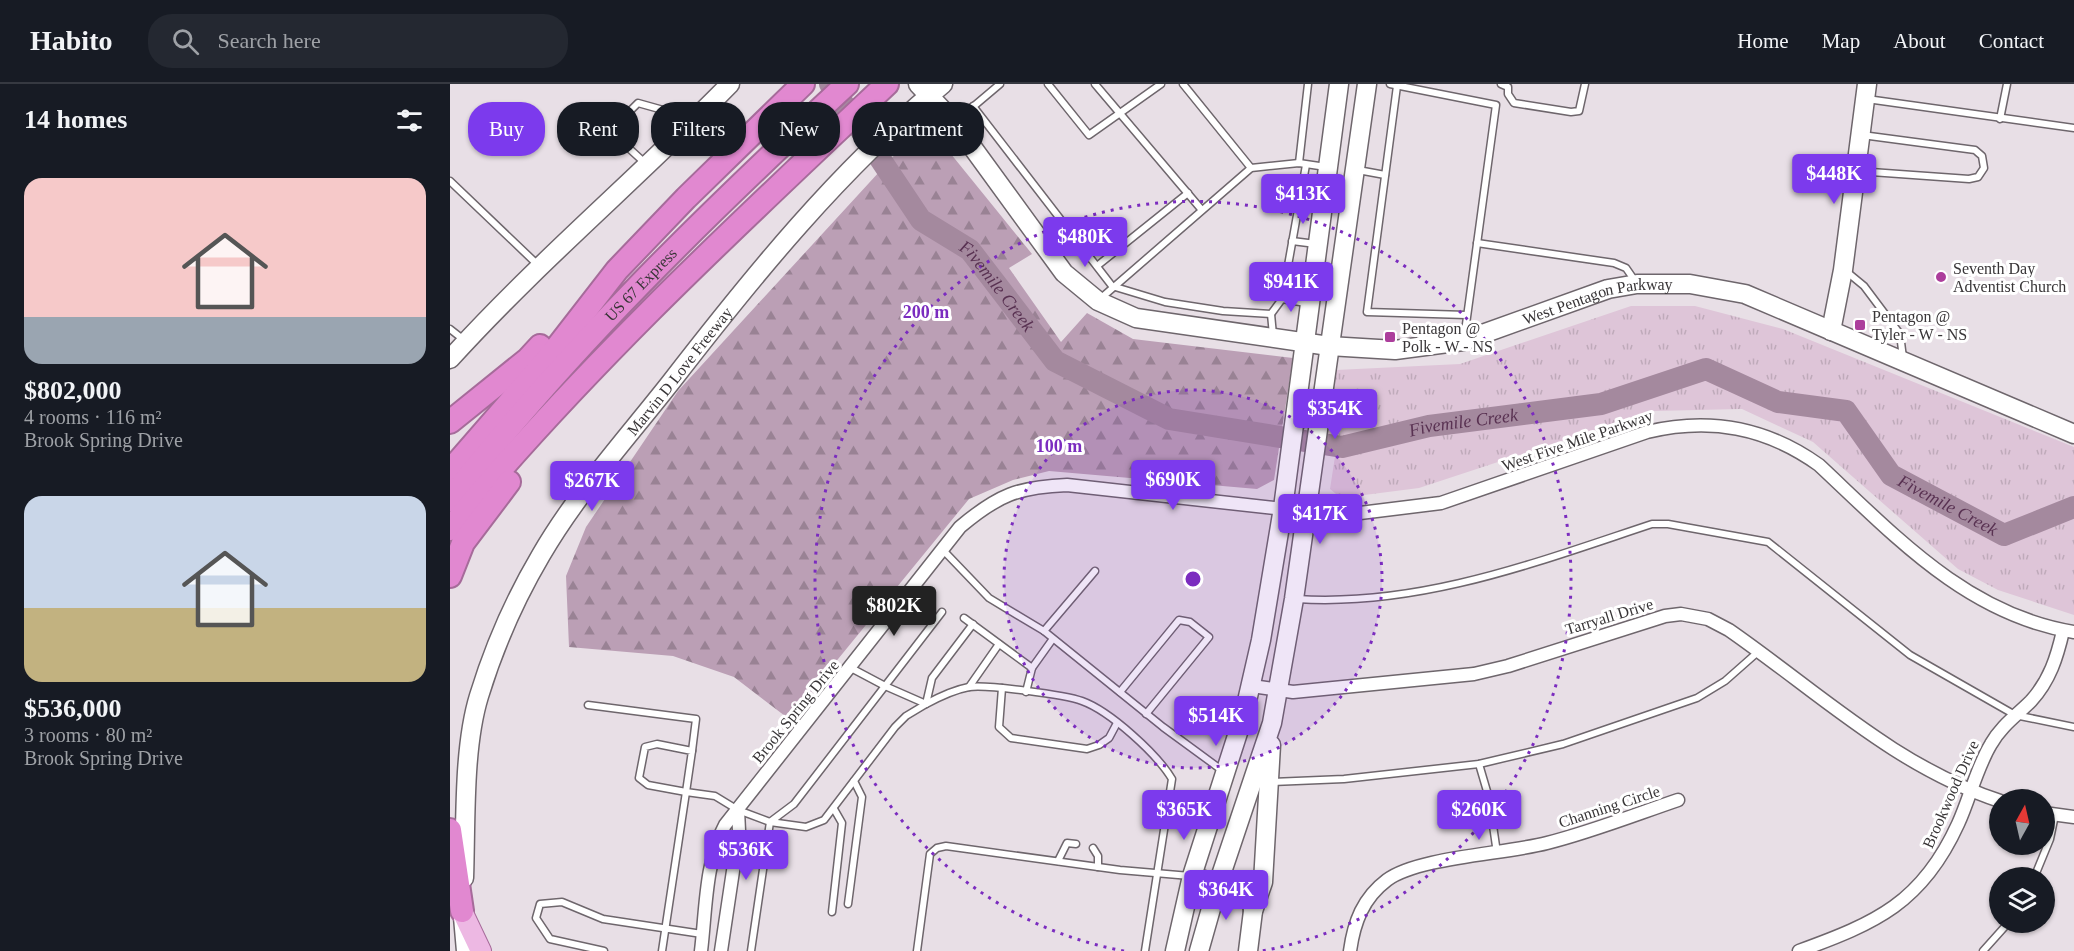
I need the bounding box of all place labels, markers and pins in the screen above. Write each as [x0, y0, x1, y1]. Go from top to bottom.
pin: $448K [1792, 154, 1876, 205]
pin: $413K [1261, 174, 1345, 225]
pin: $480K [1043, 217, 1127, 268]
place label: Seventh Day Adventist Church [1953, 260, 2066, 295]
pin: $941K [1249, 262, 1333, 313]
marker: Seventh Day Adventist Church [1934, 270, 1948, 284]
place label: Pentagon @ Tyler - W - NS [1872, 308, 1967, 344]
marker: Pentagon @ Tyler - W - NS [1853, 318, 1867, 332]
place label: Pentagon @ Polk - W - NS [1402, 320, 1493, 355]
marker: Pentagon @ Polk - W - NS [1383, 330, 1397, 344]
pin: $354K [1293, 389, 1377, 440]
pin: $690K [1131, 460, 1215, 511]
pin: $267K [550, 461, 634, 512]
pin: $417K [1278, 494, 1362, 545]
centre of rings [1183, 569, 1203, 589]
pin: $802K [852, 586, 936, 637]
pin: $514K [1174, 696, 1258, 747]
pin: $365K [1142, 790, 1226, 841]
pin: $260K [1437, 790, 1521, 841]
pin: $536K [704, 830, 788, 881]
pin: $364K [1184, 870, 1268, 921]

